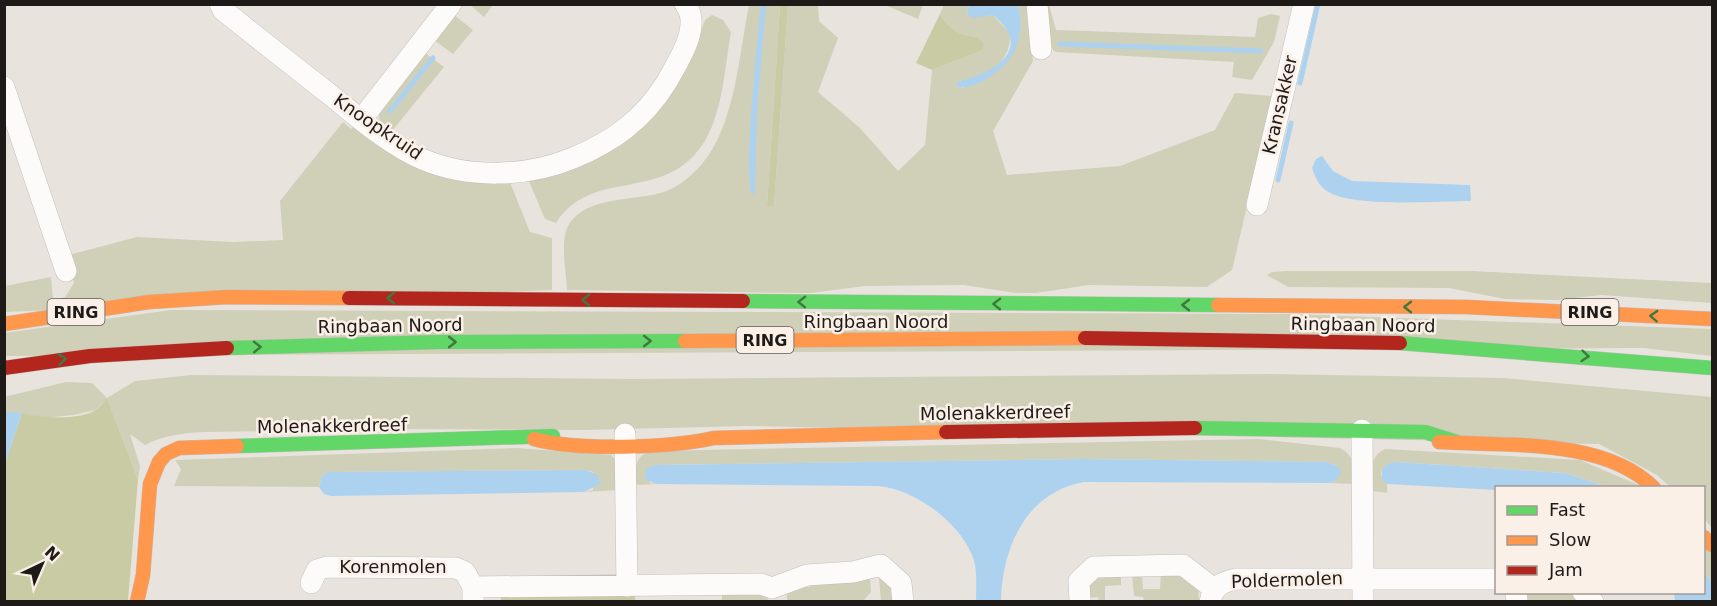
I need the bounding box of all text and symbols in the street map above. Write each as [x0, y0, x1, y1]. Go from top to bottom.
street label: Kransakker [1258, 53, 1301, 156]
street label: Knoopkruid [330, 89, 427, 164]
one-way arrow [386, 292, 395, 304]
one-way arrow [581, 294, 590, 306]
one-way arrow [797, 296, 806, 308]
one-way arrow [992, 298, 1001, 310]
road number: RING [48, 299, 104, 325]
one-way arrow [1181, 299, 1190, 311]
road number: RING [1562, 299, 1618, 325]
one-way arrow [1404, 301, 1413, 313]
one-way arrow [1650, 309, 1659, 322]
street label: Ringbaan Noord [804, 311, 948, 332]
street label: Ringbaan Noord [1290, 313, 1436, 336]
street label: Ringbaan Noord [317, 314, 463, 337]
road number: RING [736, 327, 794, 353]
one-way arrow [642, 335, 651, 347]
one-way arrow [447, 336, 456, 348]
one-way arrow [252, 341, 261, 353]
one-way arrow [1581, 350, 1590, 363]
one-way arrow [58, 354, 67, 366]
street label: Molenakkerdreef [920, 401, 1071, 424]
street label: Molenakkerdreef [257, 414, 408, 437]
legend [1495, 486, 1705, 594]
text: Fast [1549, 499, 1585, 520]
text: Slow [1549, 529, 1591, 550]
north arrow [12, 534, 72, 594]
text: N [41, 542, 63, 565]
street label: Korenmolen [339, 556, 447, 577]
text: Jam [1548, 559, 1583, 580]
street label: Poldermolen [1231, 567, 1343, 592]

